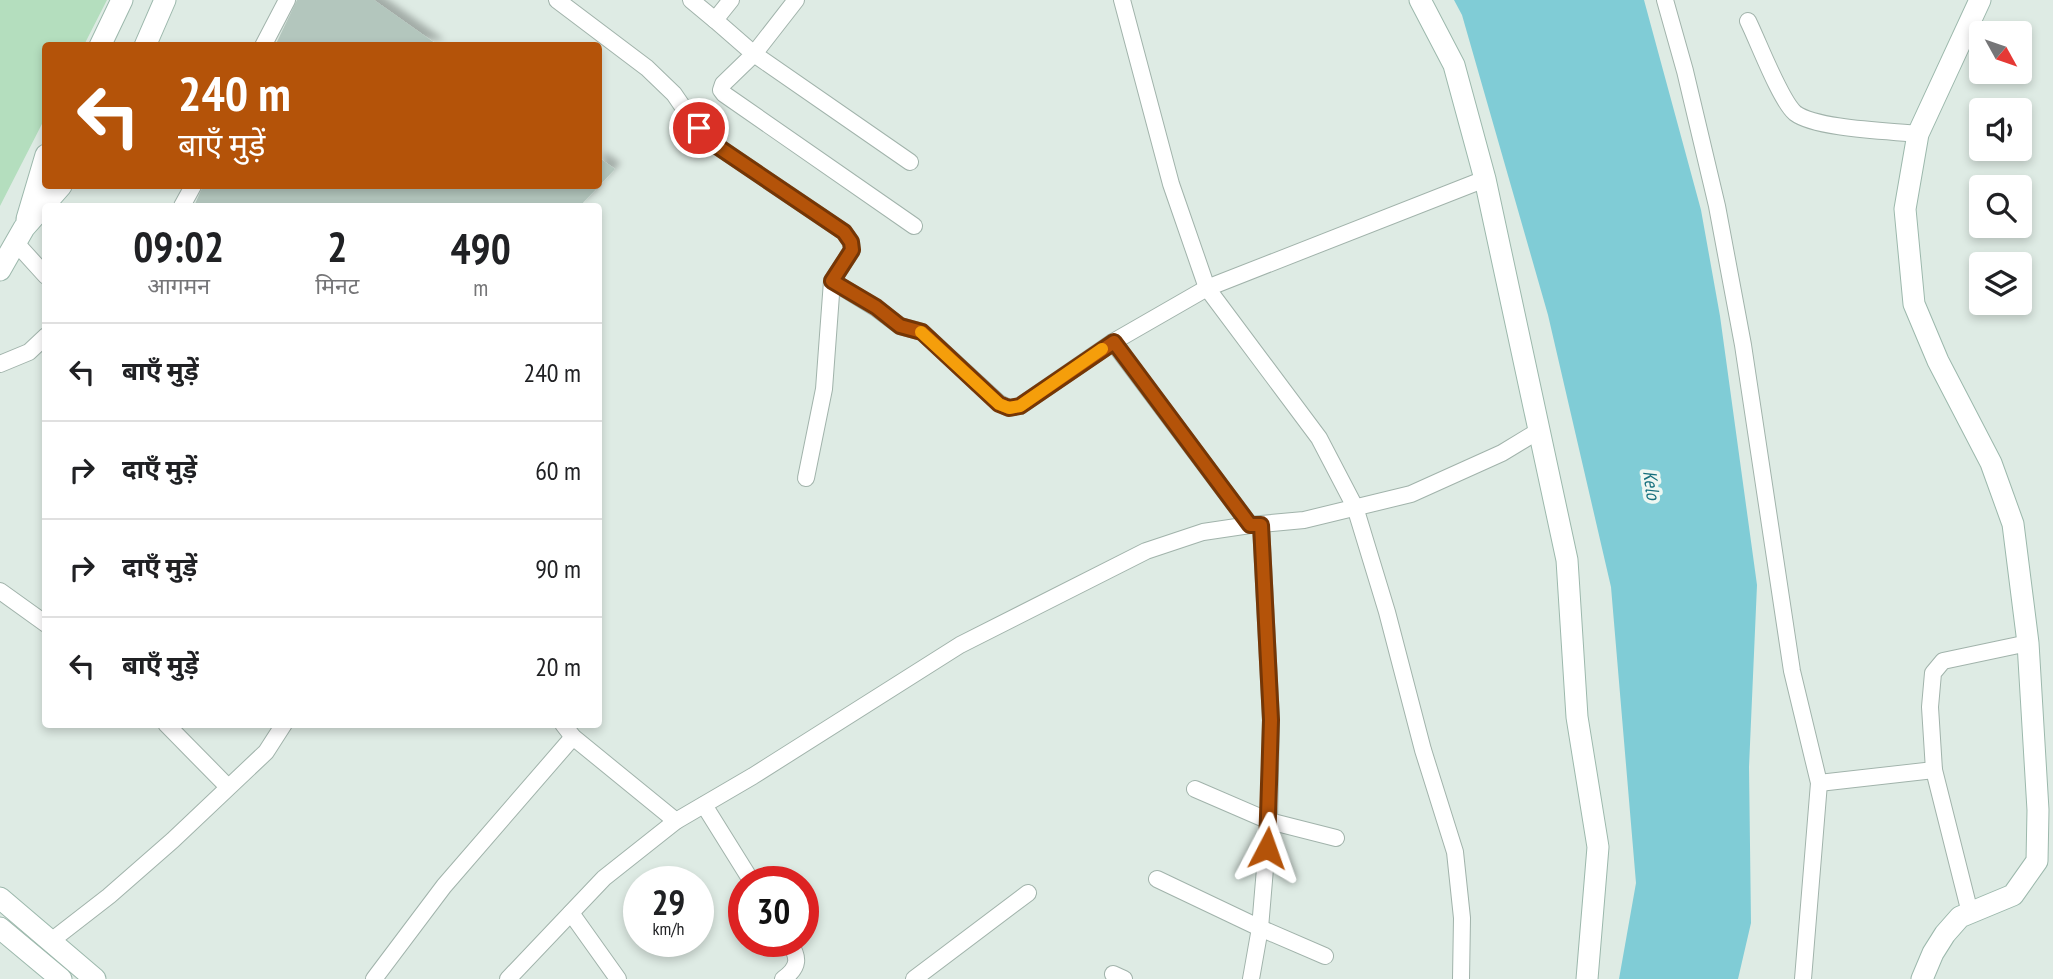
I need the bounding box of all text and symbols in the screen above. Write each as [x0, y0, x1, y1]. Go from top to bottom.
north arrow [1969, 21, 2032, 84]
map controls [1969, 21, 2032, 315]
text: 240 m [178, 61, 291, 125]
icon: left [63, 70, 154, 161]
pin [669, 98, 729, 158]
button: sound [1969, 98, 2032, 161]
icon: arrive [680, 109, 718, 147]
text: बाएँ मुड़ें [178, 123, 265, 165]
button: search [1969, 175, 2032, 238]
text: 09:02 [133, 219, 224, 274]
text: 2 [327, 219, 347, 274]
text: 490 [451, 221, 511, 276]
button: layers [1969, 252, 2032, 315]
text: आगमन [147, 271, 210, 300]
text: मिनट [315, 271, 359, 300]
text: m [473, 273, 488, 302]
icon: left [63, 353, 101, 391]
text: बाएँ मुड़ें [122, 354, 199, 387]
text: 240 m [523, 356, 581, 389]
icon: right [63, 451, 101, 489]
text: दाएँ मुड़ें [122, 452, 197, 485]
text: 60 m [535, 454, 581, 487]
water label: Kelo [1638, 469, 1666, 503]
icon: right [63, 549, 101, 587]
text: दाएँ मुड़ें [122, 550, 197, 583]
text: 90 m [535, 552, 581, 585]
icon: left [63, 647, 101, 685]
text: बाएँ मुड़ें [122, 648, 199, 681]
text: 20 m [535, 650, 581, 683]
position arrow [1230, 811, 1304, 885]
speed limit sign: 30 [728, 866, 819, 957]
text: 29 [652, 879, 685, 925]
text: km/h [653, 917, 684, 940]

